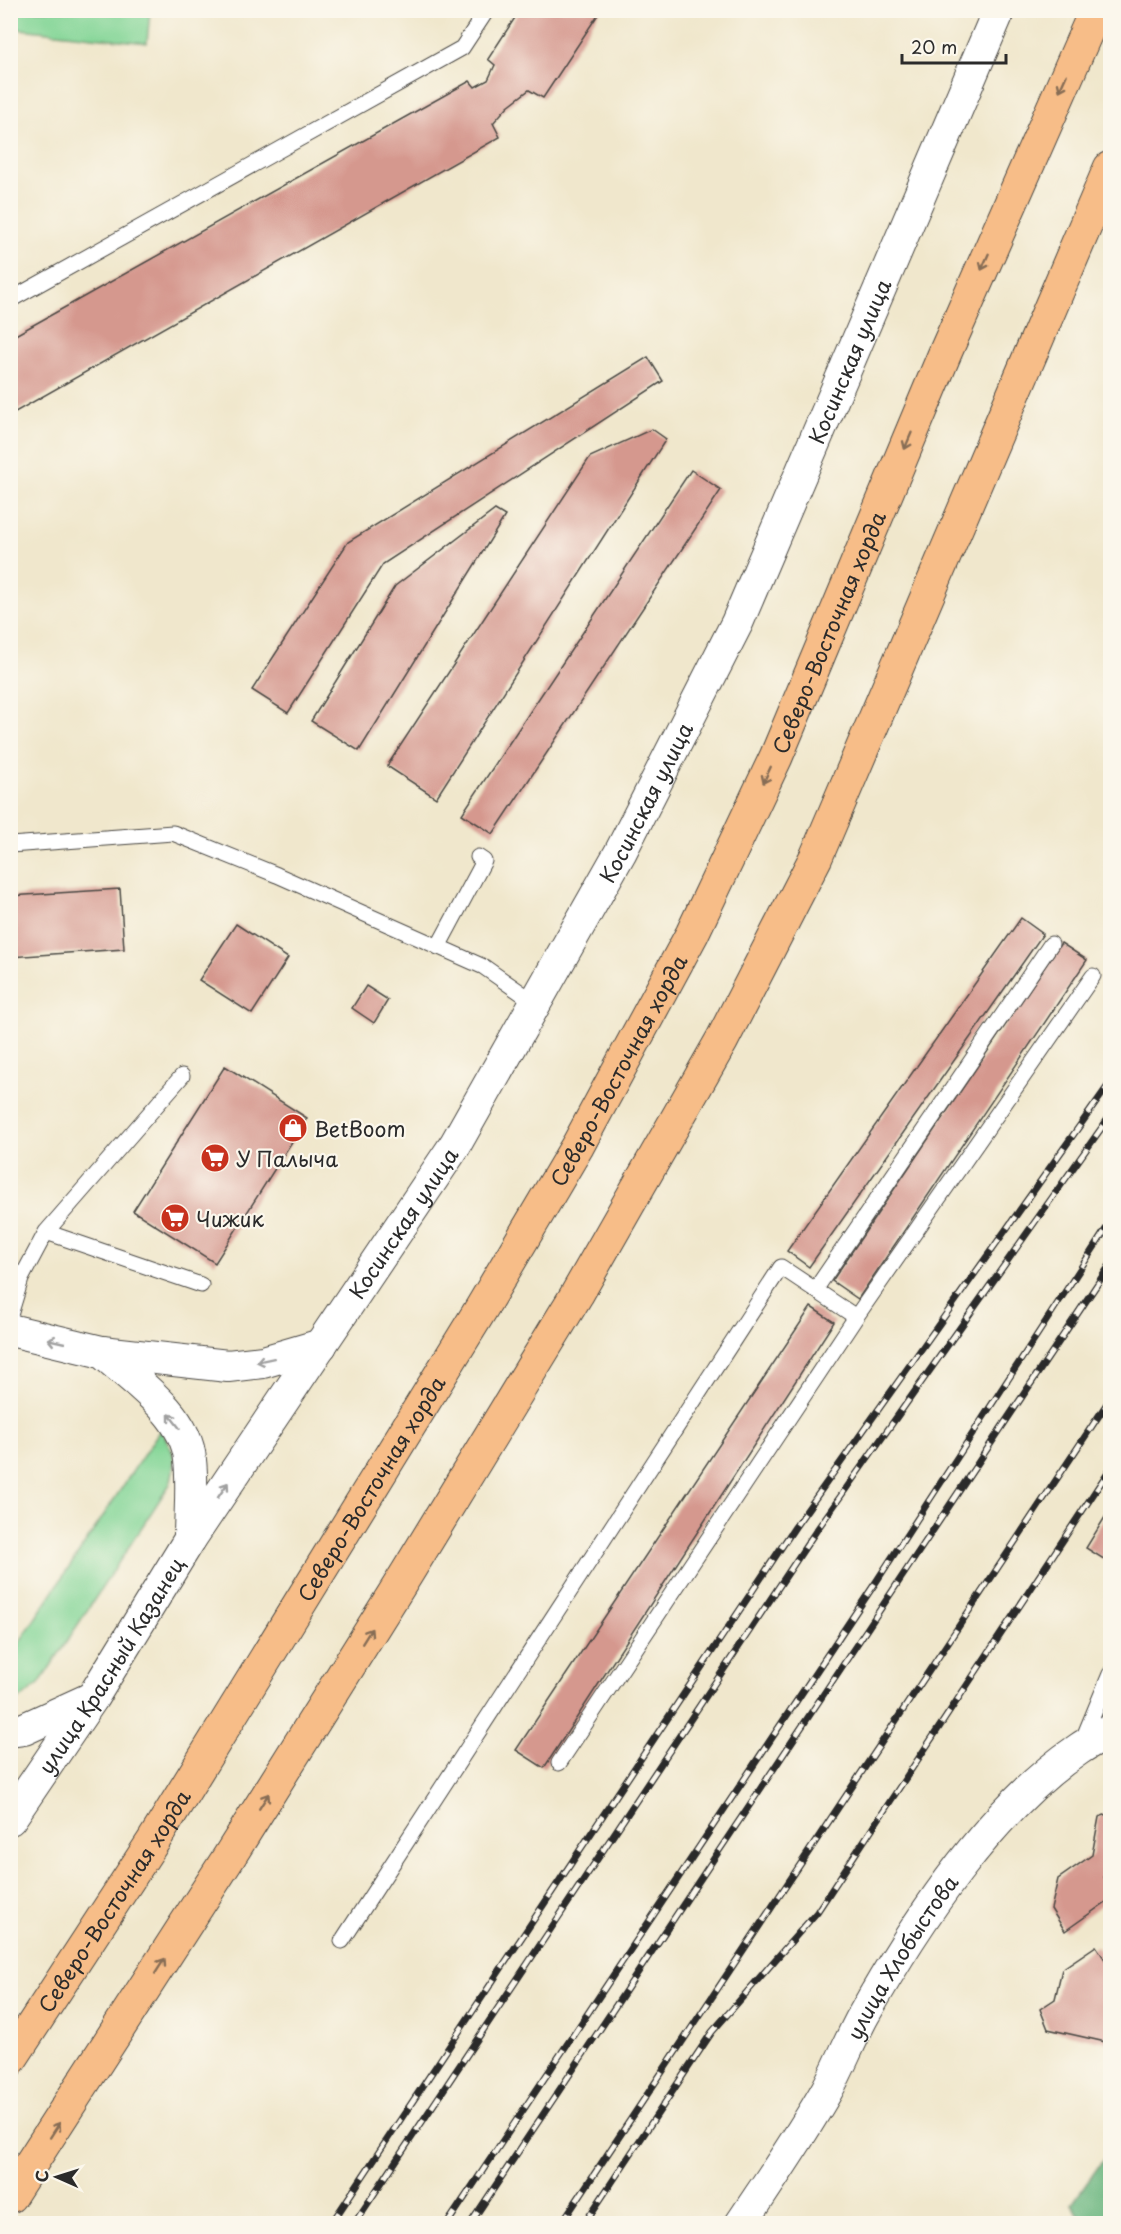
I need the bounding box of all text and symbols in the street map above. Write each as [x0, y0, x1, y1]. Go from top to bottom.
scale bar [902, 27, 1006, 65]
text: 20 m [911, 33, 957, 60]
one-way arrow [1057, 74, 1068, 92]
one-way arrow [979, 252, 990, 270]
street label: Косинская улица [800, 273, 899, 449]
one-way arrow [902, 431, 913, 449]
street label: Северо-Восточная хорда [763, 506, 893, 758]
street label: Косинская улица [591, 716, 700, 888]
one-way arrow [761, 766, 773, 784]
street label: Северо-Восточная хорда [541, 948, 694, 1192]
shop icon: BetBoom [277, 1112, 309, 1144]
place label: BetBoom [314, 1112, 406, 1144]
street label: Косинская улица [340, 1140, 466, 1305]
supermarket icon: У Палыча [199, 1142, 231, 1174]
place label: У Палыча [236, 1142, 338, 1174]
supermarket icon: Чижик [159, 1202, 191, 1234]
place label: Чижик [196, 1202, 264, 1234]
one-way arrow [47, 1335, 66, 1347]
one-way arrow [255, 1355, 274, 1367]
street label: Северо-Восточная хорда [289, 1369, 452, 1607]
one-way arrow [168, 1413, 181, 1429]
one-way arrow [217, 1483, 229, 1499]
street label: улица Красный Казанец [30, 1550, 192, 1780]
one-way arrow [362, 1628, 374, 1645]
street label: Северо-Восточная хорда [29, 1783, 198, 2019]
one-way arrow [259, 1793, 271, 1810]
street label: улица Хлобыстова [838, 1868, 965, 2045]
one-way arrow [154, 1958, 166, 1975]
one-way arrow [49, 2122, 61, 2139]
north arrow [27, 2147, 87, 2207]
text: С [29, 2170, 53, 2183]

